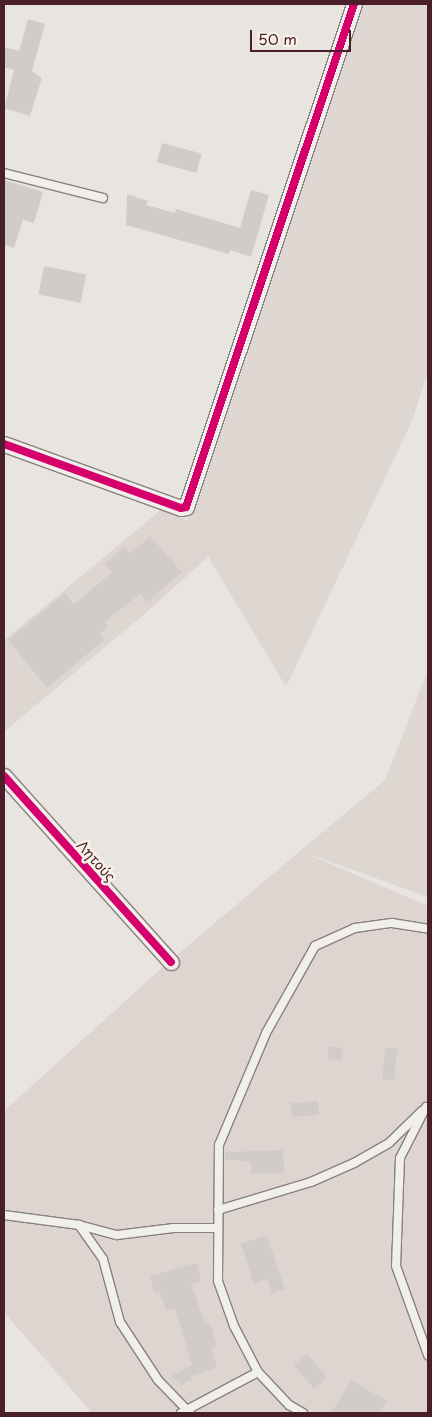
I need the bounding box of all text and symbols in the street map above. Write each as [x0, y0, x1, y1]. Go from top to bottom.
scale bar [252, 20, 353, 52]
text: 50 m [258, 27, 297, 50]
street label: Λητούς [73, 837, 119, 885]

